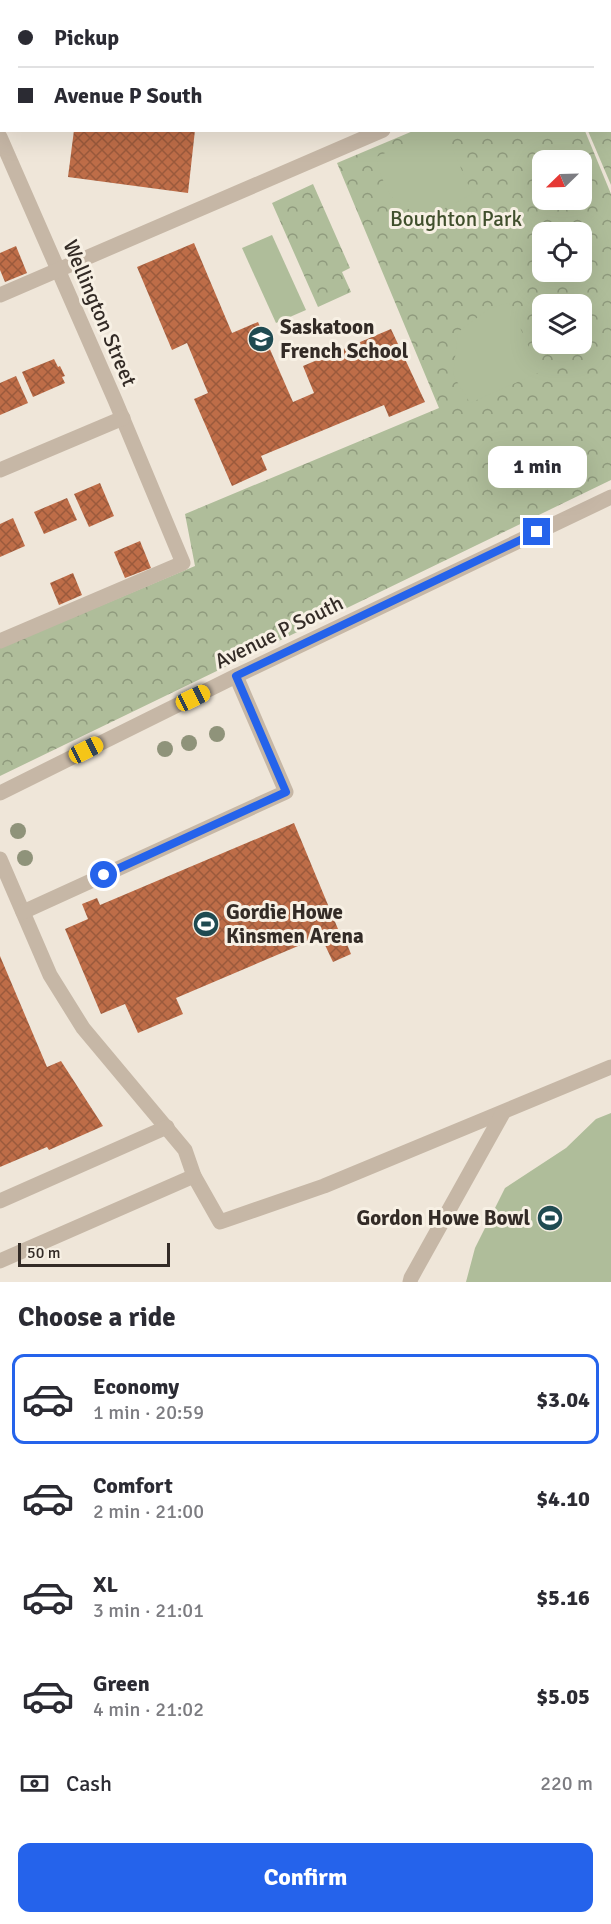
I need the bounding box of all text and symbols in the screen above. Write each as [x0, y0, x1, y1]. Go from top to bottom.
text: Pickup [54, 24, 119, 51]
text: Avenue P South [54, 82, 203, 109]
north arrow [532, 150, 592, 210]
map controls [532, 150, 592, 354]
park label: Boughton Park [390, 206, 523, 232]
button: locate [532, 222, 592, 282]
street label: Wellington Street [57, 236, 143, 390]
button: layers [532, 294, 592, 354]
place label: Saskatoon French School [280, 314, 409, 364]
school or university icon: Saskatoon French School [246, 324, 276, 354]
callout: 1 min [488, 445, 586, 487]
text: 1 min [513, 454, 562, 479]
route end [523, 518, 550, 545]
street label: Avenue P South [211, 590, 347, 674]
car [173, 682, 213, 714]
car [66, 734, 106, 766]
route start [90, 861, 117, 888]
place label: Gordie Howe Kinsmen Arena [226, 899, 364, 949]
sports icon: Gordie Howe Kinsmen Arena [191, 909, 221, 939]
sports icon: Gordon Howe Bowl [535, 1203, 565, 1233]
place label: Gordon Howe Bowl [356, 1205, 530, 1231]
scale bar [18, 1240, 170, 1268]
text: 50 m [27, 1243, 61, 1263]
text: Choose a ride [18, 1301, 176, 1334]
icon: car [21, 1372, 75, 1426]
text: Economy [93, 1373, 179, 1400]
text: $3.04 [536, 1386, 590, 1413]
text: 1 min · 20:59 [93, 1400, 204, 1425]
icon: car [21, 1471, 75, 1525]
text: Comfort [93, 1472, 173, 1499]
text: $4.10 [536, 1485, 590, 1512]
text: 2 min · 21:00 [93, 1499, 204, 1524]
icon: car [21, 1570, 75, 1624]
text: XL [93, 1571, 118, 1598]
text: $5.16 [536, 1584, 590, 1611]
text: 3 min · 21:01 [93, 1598, 204, 1623]
icon: car [21, 1669, 75, 1723]
text: Green [93, 1670, 150, 1697]
text: $5.05 [536, 1683, 590, 1710]
text: 4 min · 21:02 [93, 1697, 204, 1722]
icon: cash [18, 1767, 51, 1800]
text: Cash [66, 1770, 112, 1797]
text: 220 m [540, 1771, 593, 1796]
button: Confirm [18, 1843, 593, 1912]

